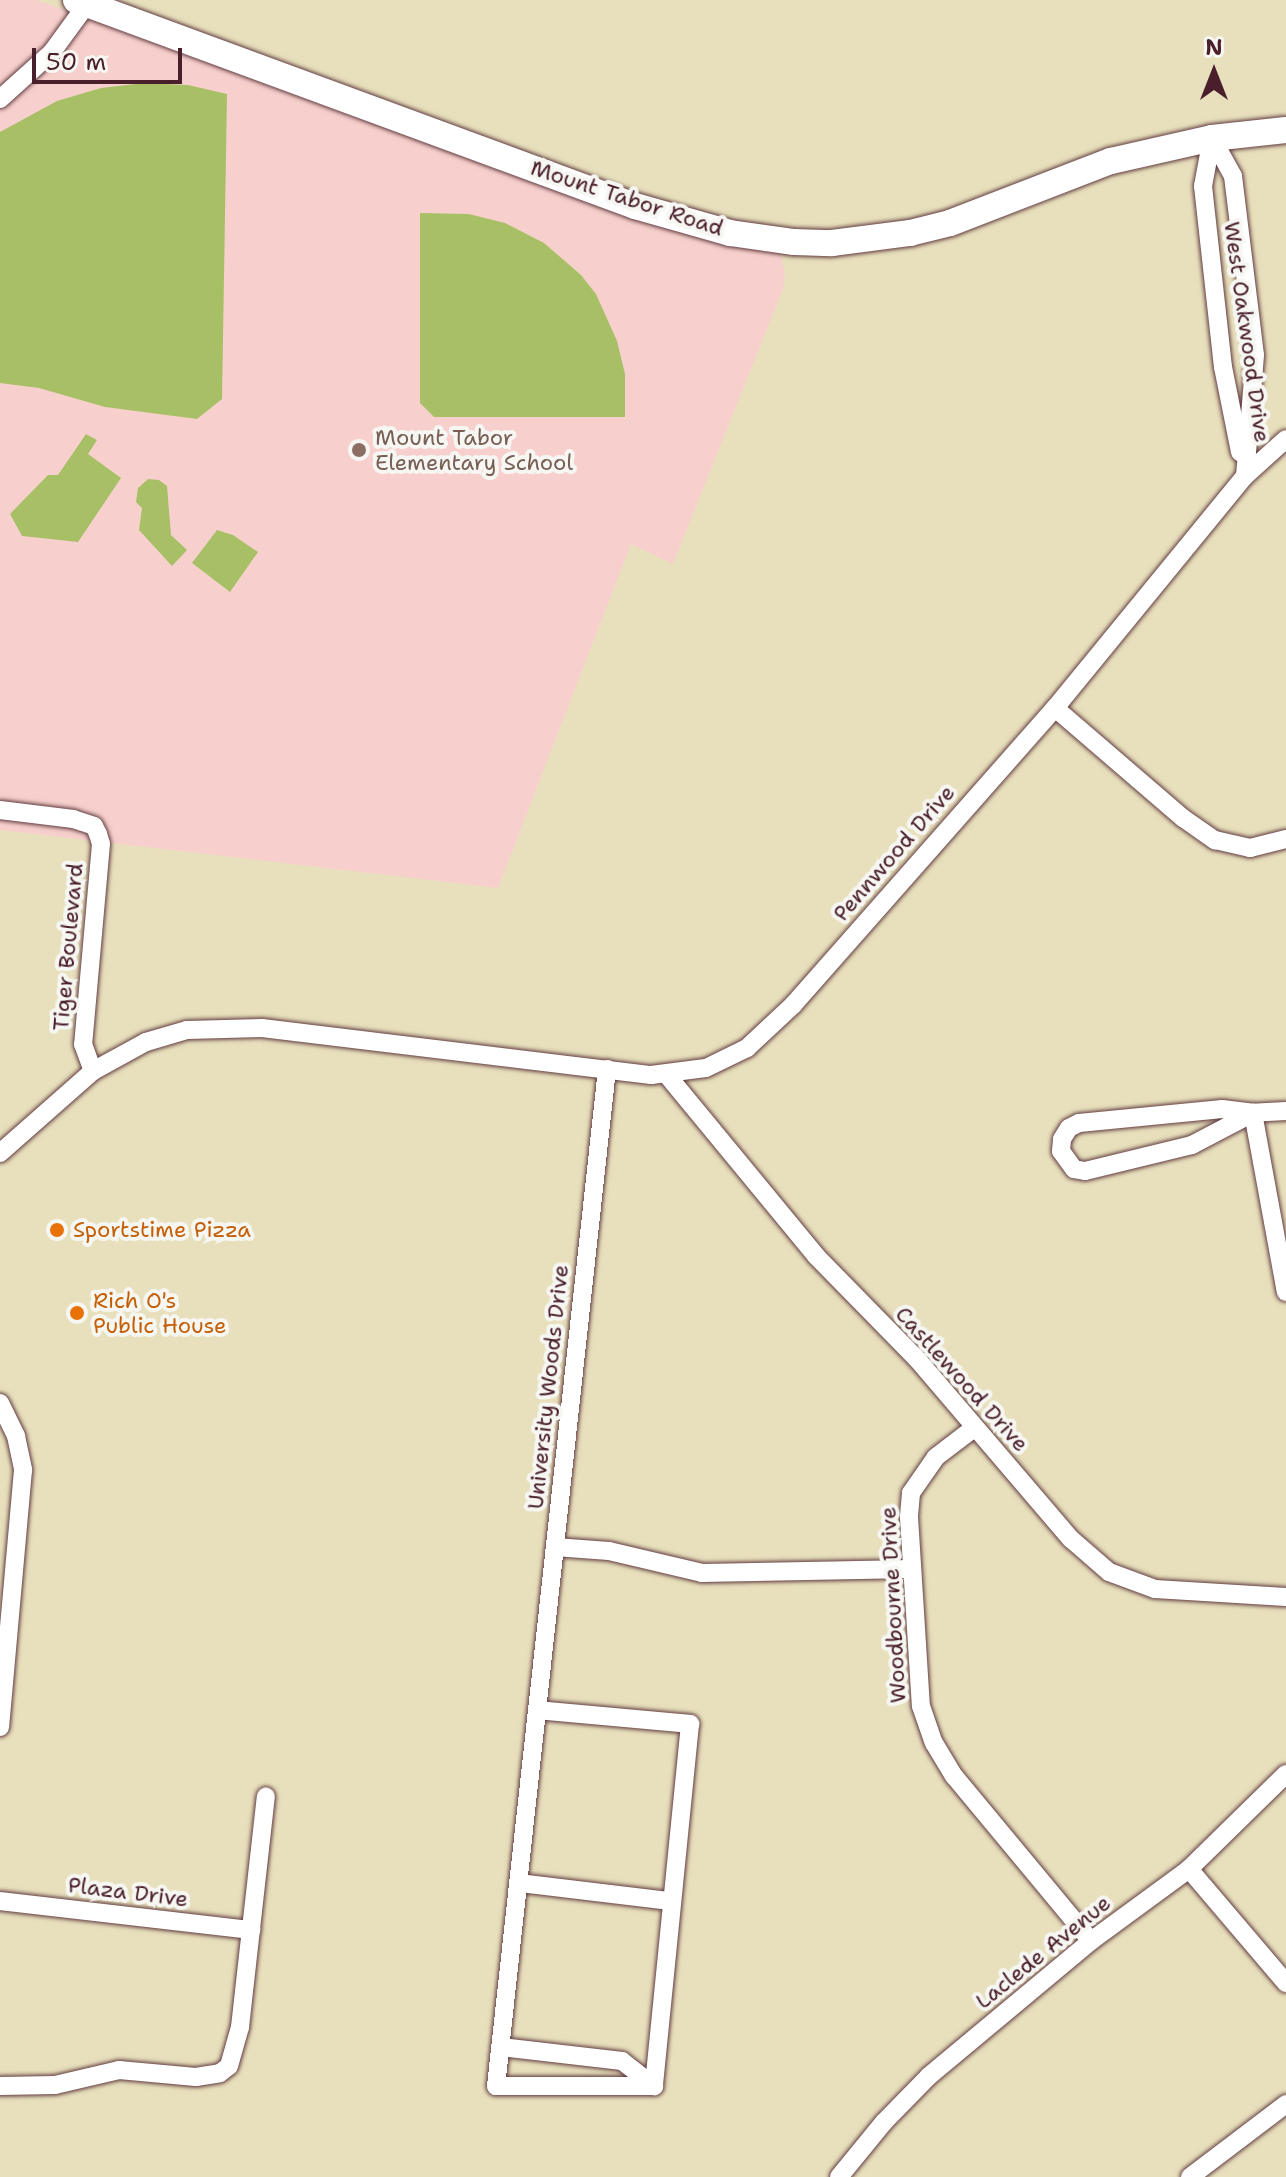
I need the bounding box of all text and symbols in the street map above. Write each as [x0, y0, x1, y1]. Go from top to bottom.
scale bar [36, 32, 186, 82]
north arrow [1174, 32, 1254, 112]
text: N [1205, 33, 1223, 62]
text: 50 m [46, 46, 106, 78]
street label: Mount Tabor Road [527, 154, 727, 242]
street label: West Oakwood Drive [1218, 220, 1276, 444]
place label: Mount Tabor Elementary School [375, 424, 573, 476]
marker: Mount Tabor Elementary School [350, 441, 368, 459]
street label: Pennwood Drive [828, 780, 960, 926]
street label: Tiger Boulevard [48, 862, 88, 1032]
place label: Sportstime Pizza [73, 1217, 251, 1243]
marker: Sportstime Pizza [48, 1221, 66, 1239]
street label: University Woods Drive [522, 1263, 574, 1511]
place label: Rich O's Public House [93, 1287, 227, 1338]
street label: Castlewood Drive [890, 1301, 1034, 1457]
marker: Rich O's Public House [68, 1304, 86, 1322]
street label: Woodbourne Drive [875, 1506, 911, 1704]
street label: Plaza Drive [66, 1872, 190, 1912]
street label: Laclede Avenue [970, 1890, 1116, 2014]

